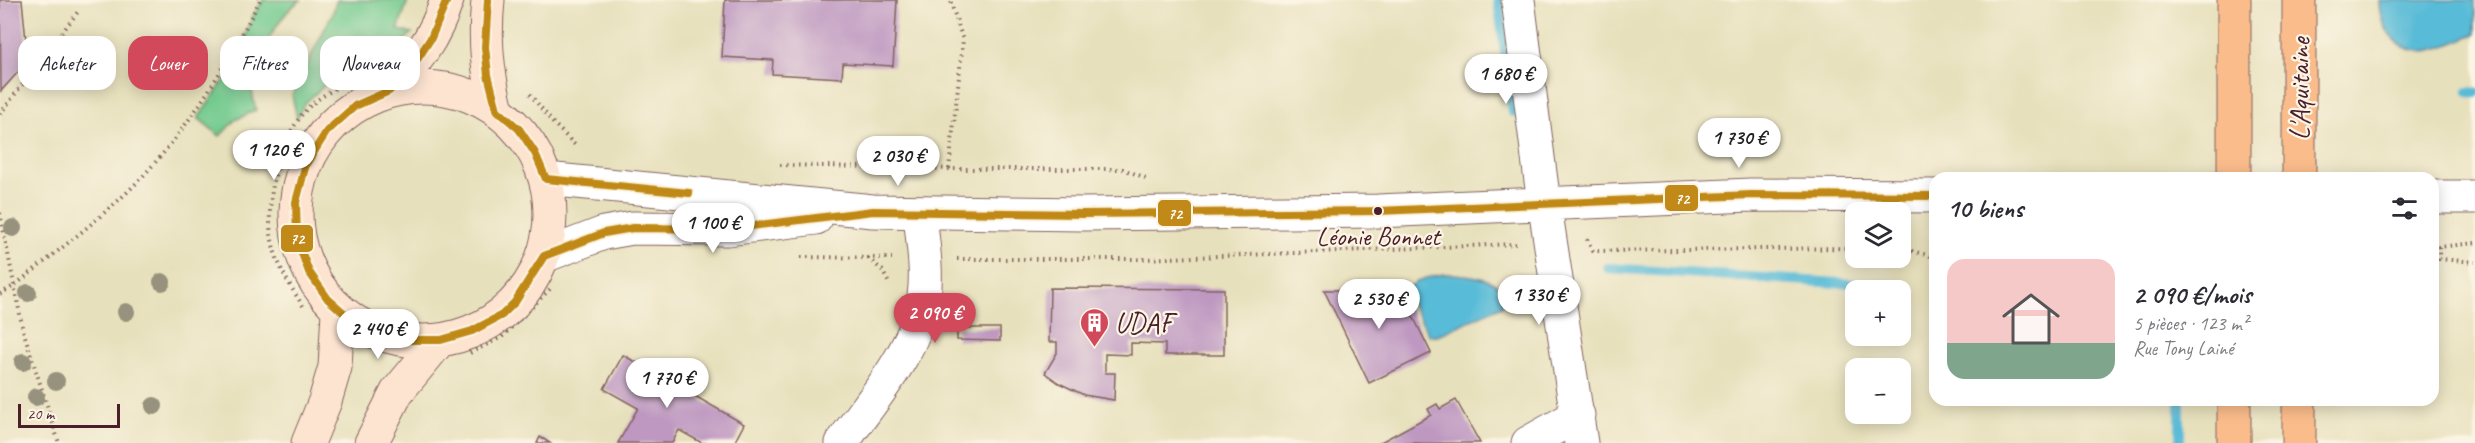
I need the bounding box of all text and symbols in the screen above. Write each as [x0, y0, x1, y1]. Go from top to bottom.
chip: Acheter [18, 36, 116, 90]
chip: Louer [128, 36, 208, 90]
chip: Filtres [220, 36, 308, 90]
chip: Nouveau [320, 36, 420, 90]
street label: L'Aquitaine [2282, 36, 2317, 140]
pin: 1 680 € [1451, 54, 1561, 105]
text: 1 680 € [1478, 61, 1534, 86]
pin: 1 730 € [1684, 118, 1794, 169]
text: 1 730 € [1712, 125, 1766, 150]
pin: 1 120 € [219, 130, 329, 181]
pin: 2 030 € [843, 136, 953, 187]
text: 1 120 € [247, 137, 301, 162]
text: 2 030 € [871, 143, 925, 168]
line badge: 72 [1664, 184, 1699, 212]
text: 72 [1675, 189, 1691, 209]
text: 10 biens [1947, 192, 2023, 225]
icon: filters [2388, 192, 2421, 225]
line badge: 72 [1157, 199, 1192, 227]
map controls [1845, 202, 1911, 424]
button: layers [1845, 202, 1911, 268]
pin: 1 100 € [658, 203, 768, 254]
text: 72 [1168, 204, 1184, 224]
marker: Léonie Bonnet [1372, 205, 1384, 217]
text: 1 100 € [686, 210, 740, 235]
place label: Léonie Bonnet [1316, 220, 1442, 253]
line badge: 72 [280, 224, 314, 253]
text: 72 [290, 229, 306, 249]
pin: 1 330 € [1484, 275, 1594, 326]
text: 2 090 €/mois [2133, 278, 2251, 311]
pin: 2 530 € [1324, 279, 1434, 330]
button: + [1845, 280, 1911, 346]
text: 1 330 € [1512, 282, 1566, 307]
icon: home [1995, 283, 2067, 355]
text: 2 530 € [1352, 286, 1406, 311]
pin: 2 090 € [880, 293, 990, 344]
text: 2 090 € [908, 300, 962, 325]
place label: UDAF [1115, 305, 1178, 340]
building icon: UDAF [1078, 306, 1110, 348]
pin: 2 440 € [323, 309, 433, 360]
text: 5 pièces · 123 m² [2133, 311, 2248, 336]
text: 2 440 € [351, 316, 405, 341]
text: Rue Tony Lainé [2133, 336, 2233, 361]
pin: 1 770 € [612, 358, 722, 409]
button: − [1845, 358, 1911, 424]
text: 1 770 € [640, 365, 694, 390]
scale bar [18, 401, 120, 428]
text: 20 m [27, 404, 54, 424]

